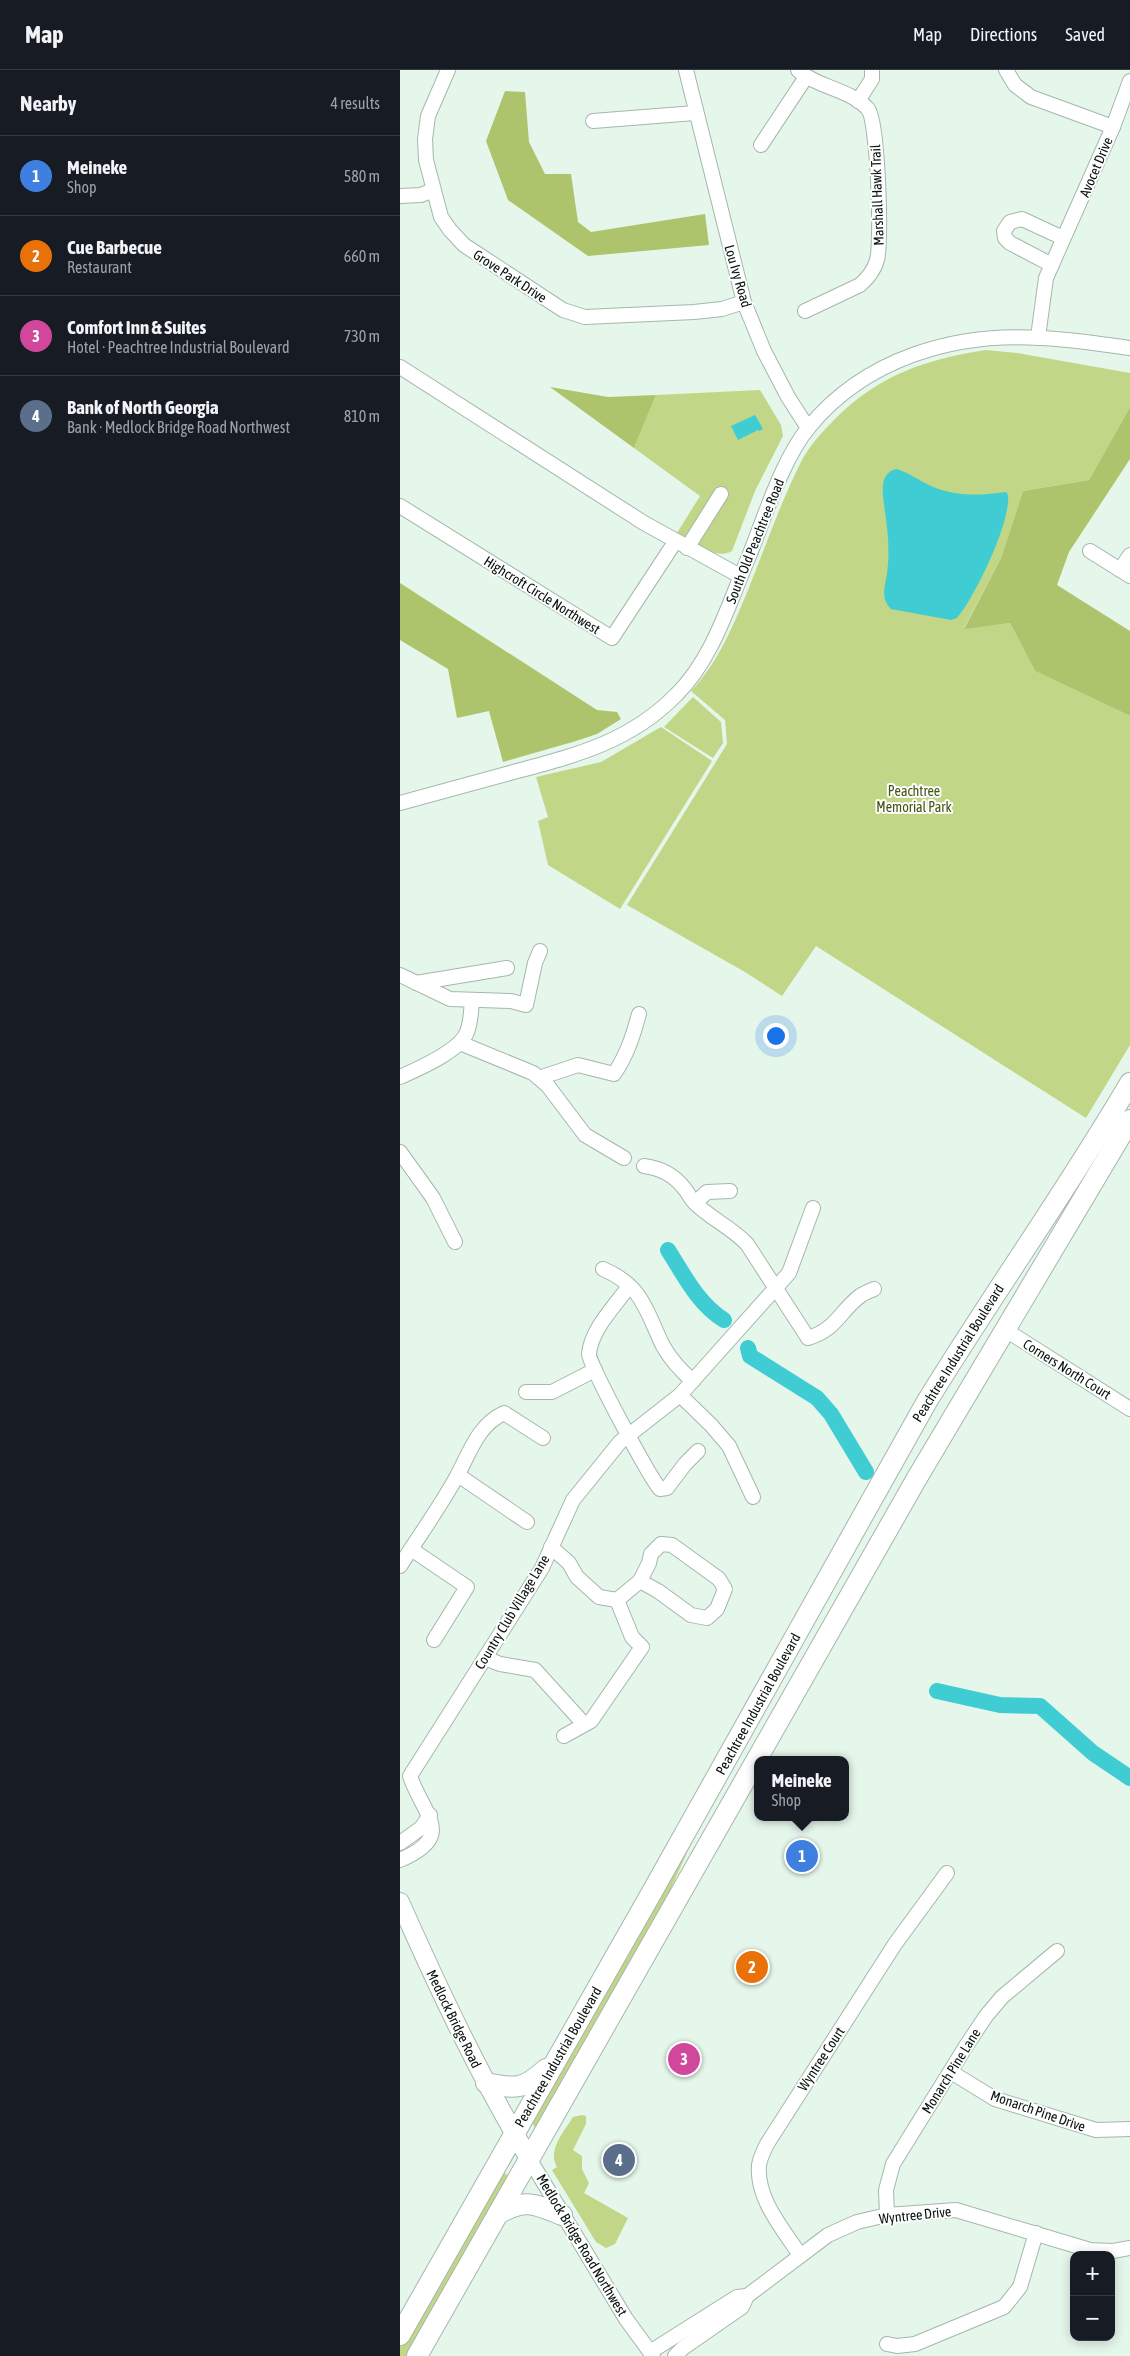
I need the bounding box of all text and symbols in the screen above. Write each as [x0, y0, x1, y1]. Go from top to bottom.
text: Map [25, 21, 64, 48]
text: Map [913, 24, 942, 45]
text: Directions [970, 24, 1037, 45]
text: Saved [1065, 24, 1105, 45]
text: Nearby [20, 91, 76, 115]
text: 4 results [330, 94, 380, 112]
street label: Avocet Drive [1076, 135, 1116, 199]
street label: Marshall Hawk Trail [867, 144, 887, 246]
text: Meineke [67, 156, 127, 178]
text: 1 [32, 167, 40, 185]
text: 580 m [344, 167, 380, 185]
text: Shop [67, 178, 97, 196]
text: Cue Barbecue [67, 236, 162, 258]
street label: Lou Ivy Road [721, 243, 755, 309]
street label: Grove Park Drive [470, 246, 550, 306]
text: 2 [32, 247, 40, 265]
text: 660 m [344, 247, 380, 265]
text: Restaurant [67, 258, 132, 276]
text: Comfort Inn & Suites [67, 316, 206, 338]
text: 3 [32, 327, 40, 345]
text: 730 m [344, 327, 380, 345]
text: Hotel · Peachtree Industrial Boulevard [67, 338, 289, 356]
text: Bank of North Georgia [67, 396, 219, 418]
text: 4 [32, 407, 40, 425]
text: 810 m [344, 407, 380, 425]
text: Bank · Medlock Bridge Road Northwest [67, 418, 290, 436]
street label: South Old Peachtree Road [723, 476, 787, 606]
street label: Highcroft Circle Northwest [481, 553, 603, 637]
park label: Peachtree Memorial Park [876, 783, 952, 815]
your location [763, 1023, 789, 1049]
street label: Peachtree Industrial Boulevard [909, 1281, 1007, 1425]
street label: Corners North Court [1020, 1336, 1114, 1402]
street label: Country Club Village Lane [471, 1552, 553, 1672]
street label: Peachtree Industrial Boulevard [712, 1631, 804, 1777]
popup [754, 1756, 849, 1821]
text: Meineke [771, 1769, 832, 1791]
text: Shop [771, 1791, 801, 1809]
pin: 1 [786, 1837, 818, 1875]
pin: 2 [736, 1948, 768, 1986]
street label: Medlock Bridge Road [423, 1967, 485, 2071]
street label: Peachtree Industrial Boulevard [511, 1984, 605, 2130]
street label: Wyntree Court [794, 2024, 848, 2094]
street label: Monarch Pine Lane [918, 2026, 984, 2116]
pin: 3 [668, 2040, 700, 2078]
street label: Monarch Pine Drive [988, 2087, 1088, 2135]
pin: 4 [603, 2141, 635, 2179]
street label: Medlock Bridge Road Northwest [533, 2171, 631, 2319]
street label: Wyntree Drive [878, 2203, 952, 2227]
map controls [1070, 2251, 1115, 2341]
button: + [1070, 2251, 1115, 2296]
button: − [1070, 2296, 1115, 2341]

